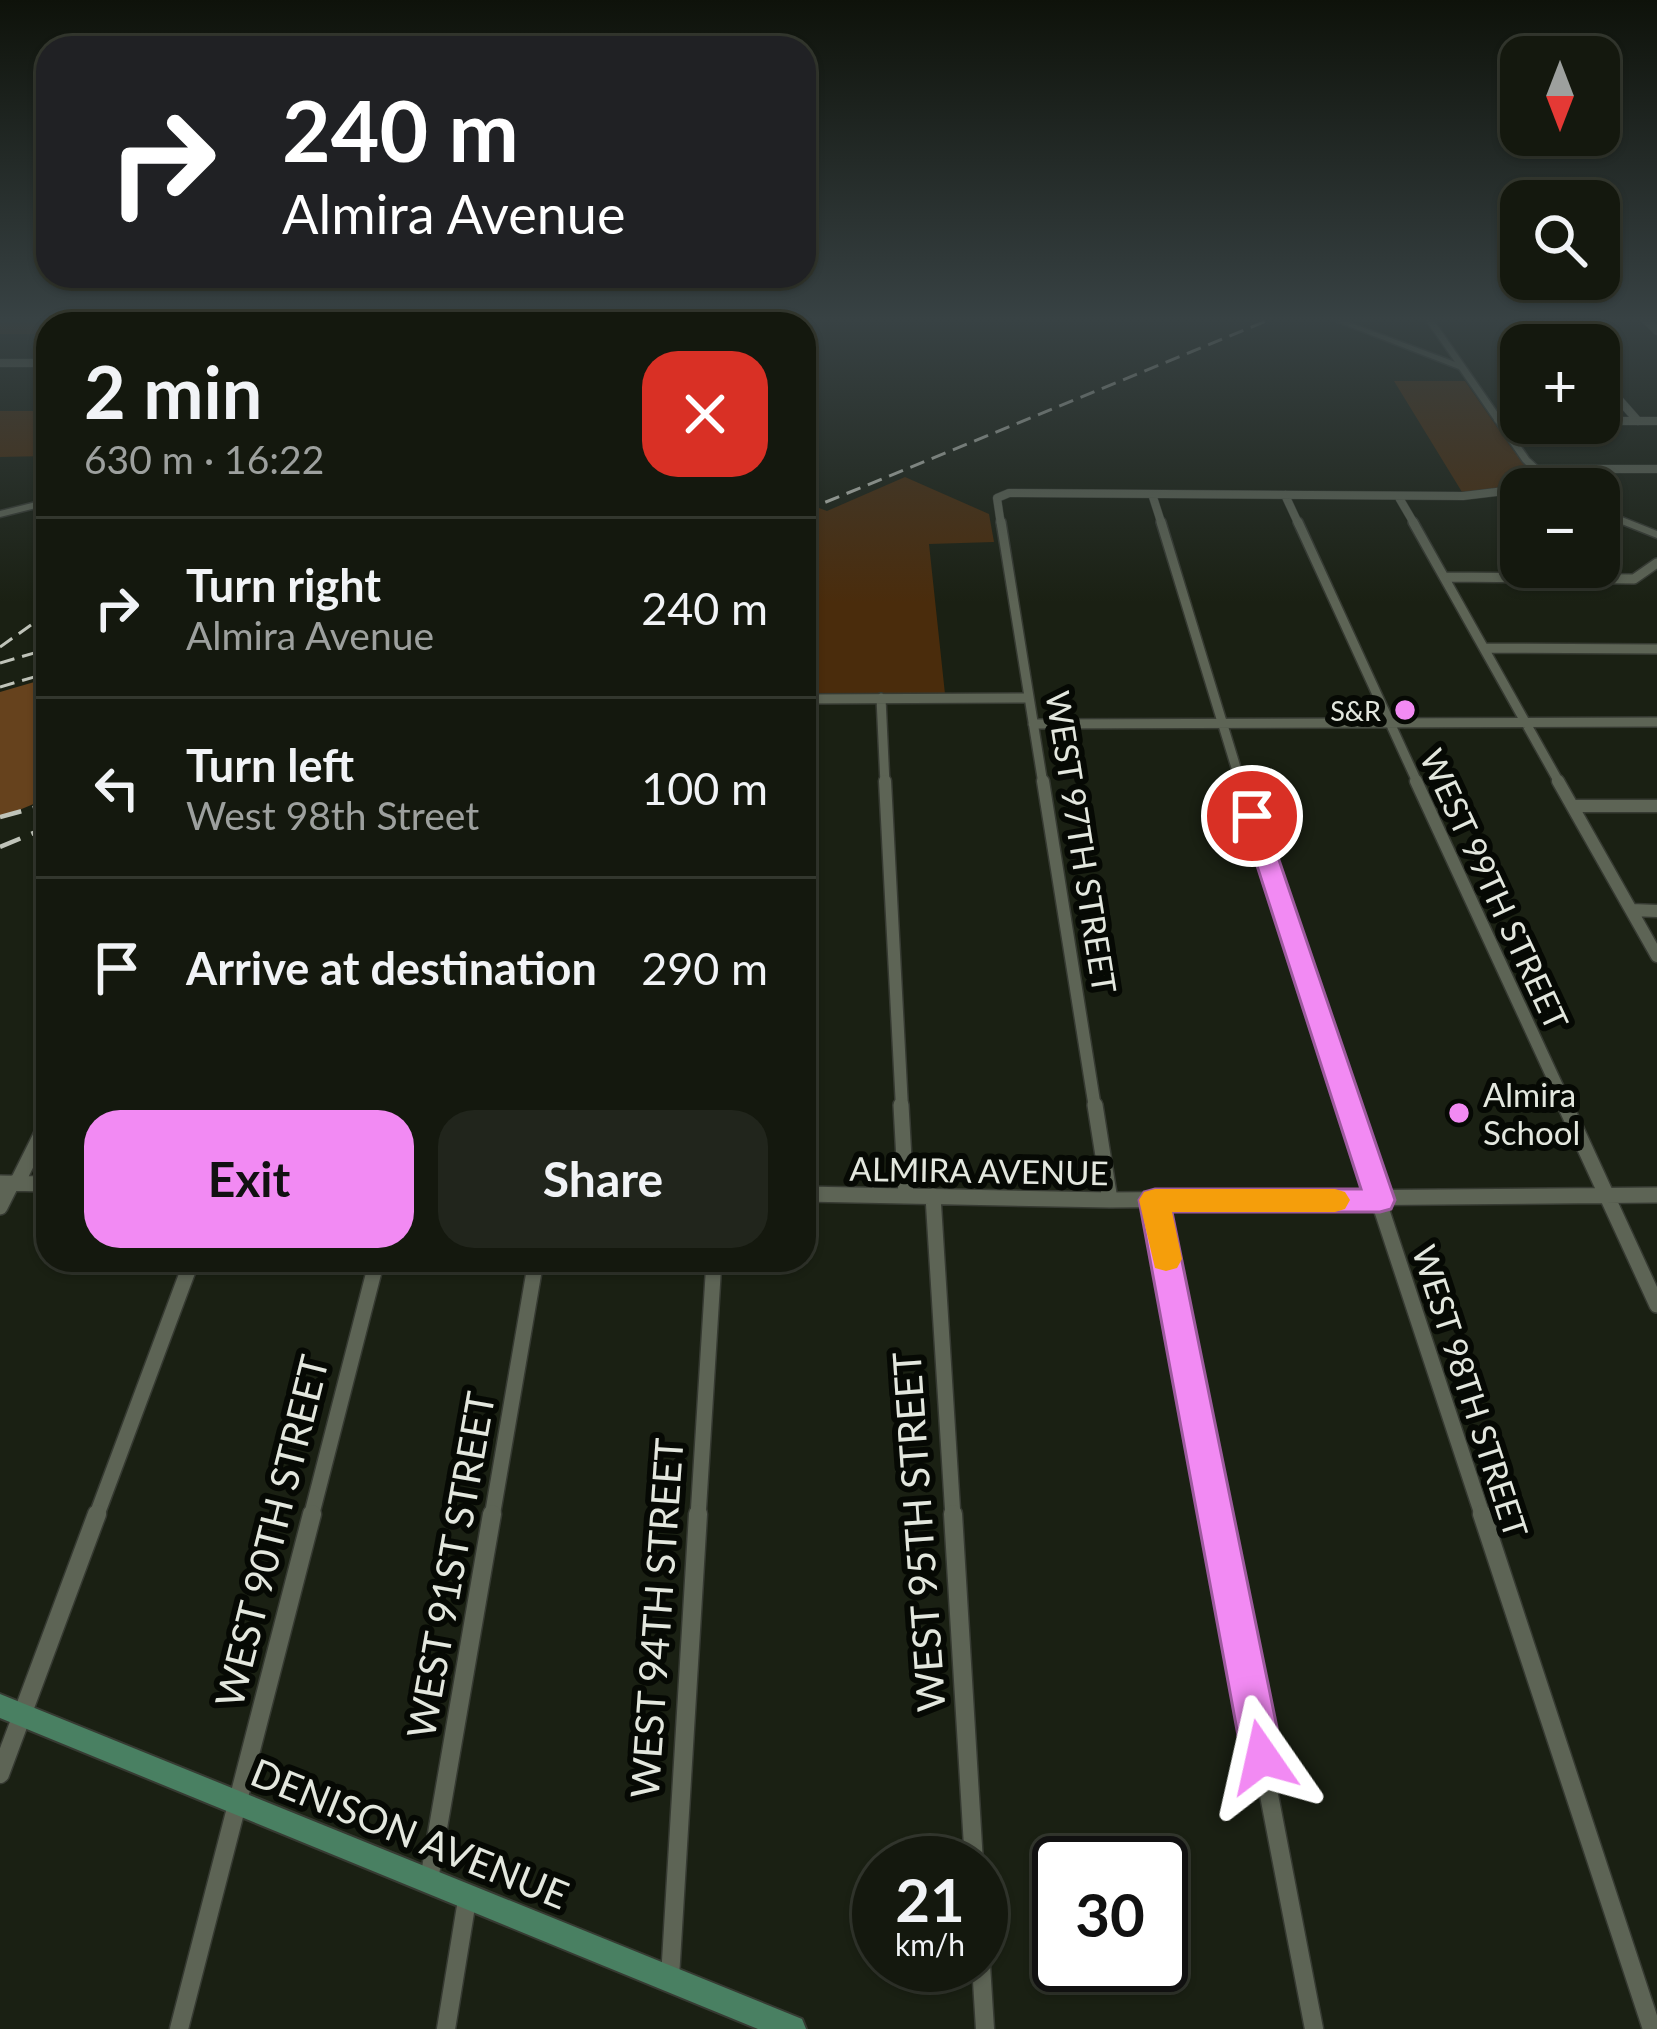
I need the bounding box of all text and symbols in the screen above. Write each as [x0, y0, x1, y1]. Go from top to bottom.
north arrow [1500, 36, 1620, 156]
map controls [1500, 36, 1620, 588]
text: 240 m [282, 79, 519, 180]
icon: right [84, 84, 240, 240]
button: search [1500, 180, 1620, 300]
text: Almira Avenue [282, 181, 625, 246]
button: + [1500, 324, 1620, 444]
text: 2 min [84, 348, 262, 434]
button: close [642, 351, 768, 477]
text: 630 m · 16:22 [84, 436, 324, 482]
button: − [1500, 468, 1620, 588]
text: Turn right [186, 558, 381, 612]
icon: right [84, 575, 150, 641]
text: 240 m [641, 581, 768, 635]
text: Almira Avenue [186, 612, 434, 658]
street label: WEST 97TH STREET [1038, 688, 1126, 996]
place label: S&R [1330, 694, 1381, 727]
marker: S&R [1392, 697, 1418, 723]
text: Turn left [186, 738, 354, 792]
street label: WEST 99TH STREET [1412, 742, 1578, 1036]
icon: left [84, 755, 150, 821]
text: 100 m [641, 761, 768, 815]
pin [1201, 765, 1303, 867]
icon: arrive [1219, 783, 1285, 849]
text: West 98th Street [186, 792, 479, 838]
icon: arrive [84, 935, 150, 1001]
text: Arrive at destination [186, 941, 597, 995]
text: 290 m [641, 941, 768, 995]
place label: Almira School [1483, 1074, 1580, 1152]
marker: Almira School [1446, 1100, 1472, 1126]
button: Exit [84, 1110, 414, 1248]
button: Share [438, 1110, 768, 1248]
street label: ALMIRA AVENUE [849, 1148, 1109, 1192]
street label: WEST 98TH STREET [1405, 1240, 1537, 1543]
street label: WEST 90TH STREET [205, 1350, 337, 1712]
street label: WEST 95TH STREET [882, 1351, 954, 1713]
street label: WEST 91ST STREET [397, 1388, 503, 1742]
street label: WEST 94TH STREET [620, 1437, 692, 1799]
position arrow [1199, 1694, 1325, 1820]
street label: DENISON AVENUE [245, 1748, 575, 1918]
speed limit sign: 30 [1032, 1836, 1188, 1992]
text: 21 [895, 1863, 965, 1935]
text: km/h [895, 1926, 965, 1962]

